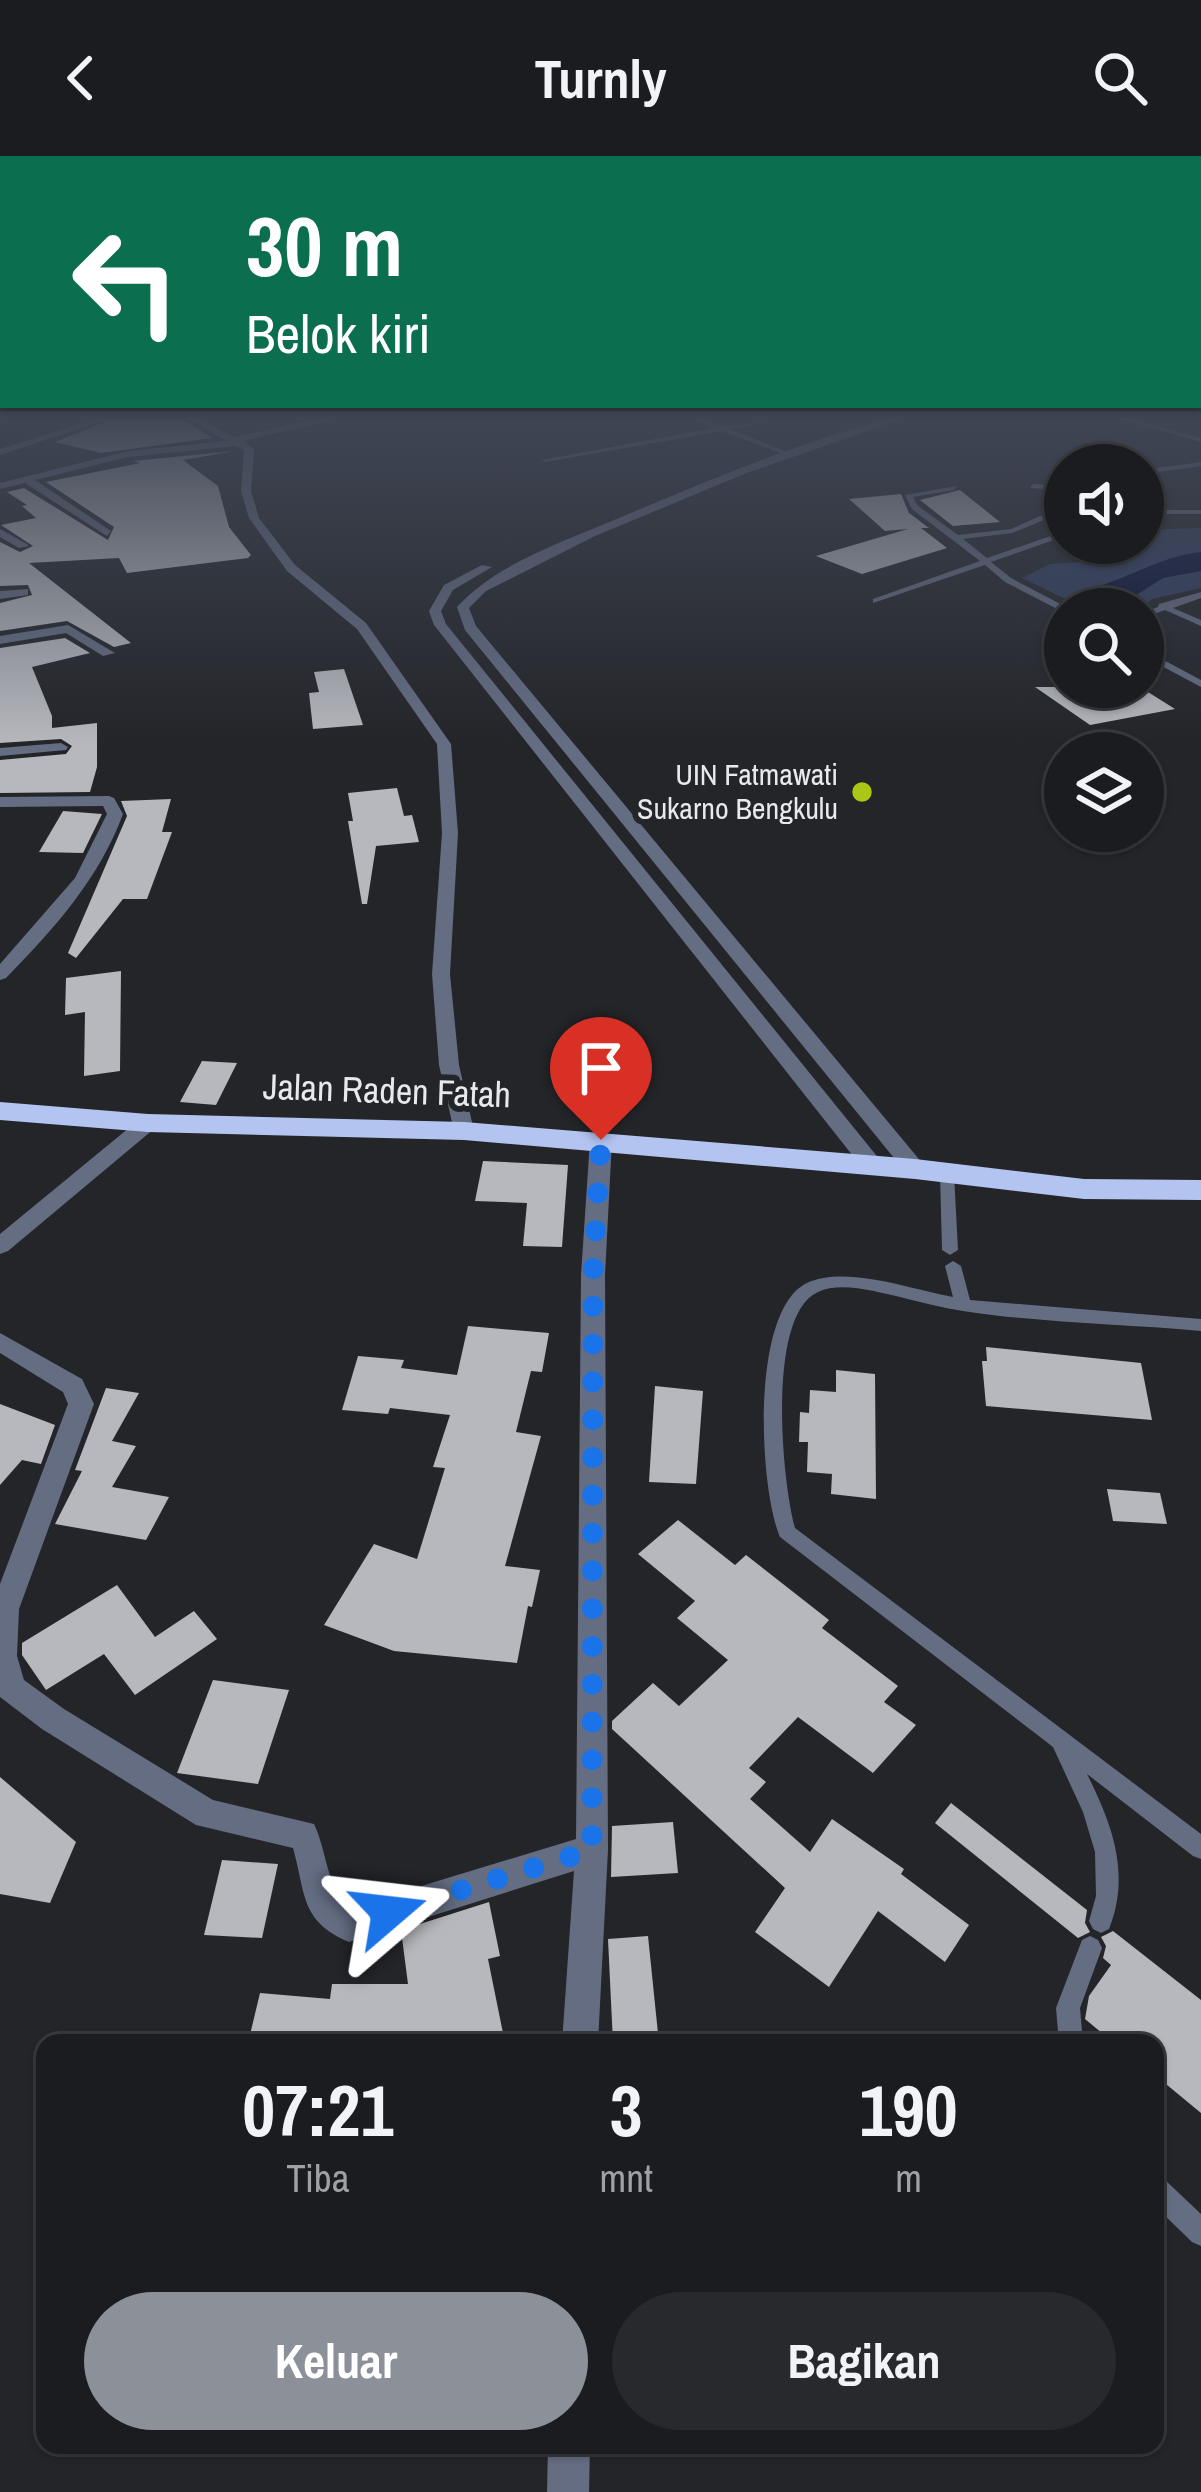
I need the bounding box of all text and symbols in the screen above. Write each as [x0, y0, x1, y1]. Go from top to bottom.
text: Turnly [534, 42, 667, 115]
icon: back [48, 45, 114, 111]
icon: search [1087, 45, 1153, 111]
text: 30 m [246, 189, 403, 302]
icon: left [48, 204, 204, 360]
text: Belok kiri [246, 297, 431, 370]
map controls [1044, 444, 1164, 852]
button: sound [1044, 444, 1164, 564]
button: search [1044, 588, 1164, 708]
button: layers [1044, 732, 1164, 852]
place label: UIN Fatmawati Sukarno Bengkulu [637, 754, 838, 828]
marker: UIN Fatmawati Sukarno Bengkulu [849, 779, 875, 805]
pin [550, 1017, 652, 1140]
icon: arrive [568, 1035, 634, 1101]
street label: Jalan Raden Fatah [262, 1062, 512, 1118]
position arrow [326, 1849, 452, 1975]
text: 07:21 [242, 2061, 393, 2158]
text: 3 [610, 2061, 643, 2158]
text: 190 [859, 2061, 958, 2158]
text: Tiba [286, 2152, 349, 2204]
text: mnt [600, 2152, 653, 2204]
text: m [895, 2152, 922, 2204]
button: Keluar [84, 2292, 588, 2430]
button: Bagikan [612, 2292, 1116, 2430]

